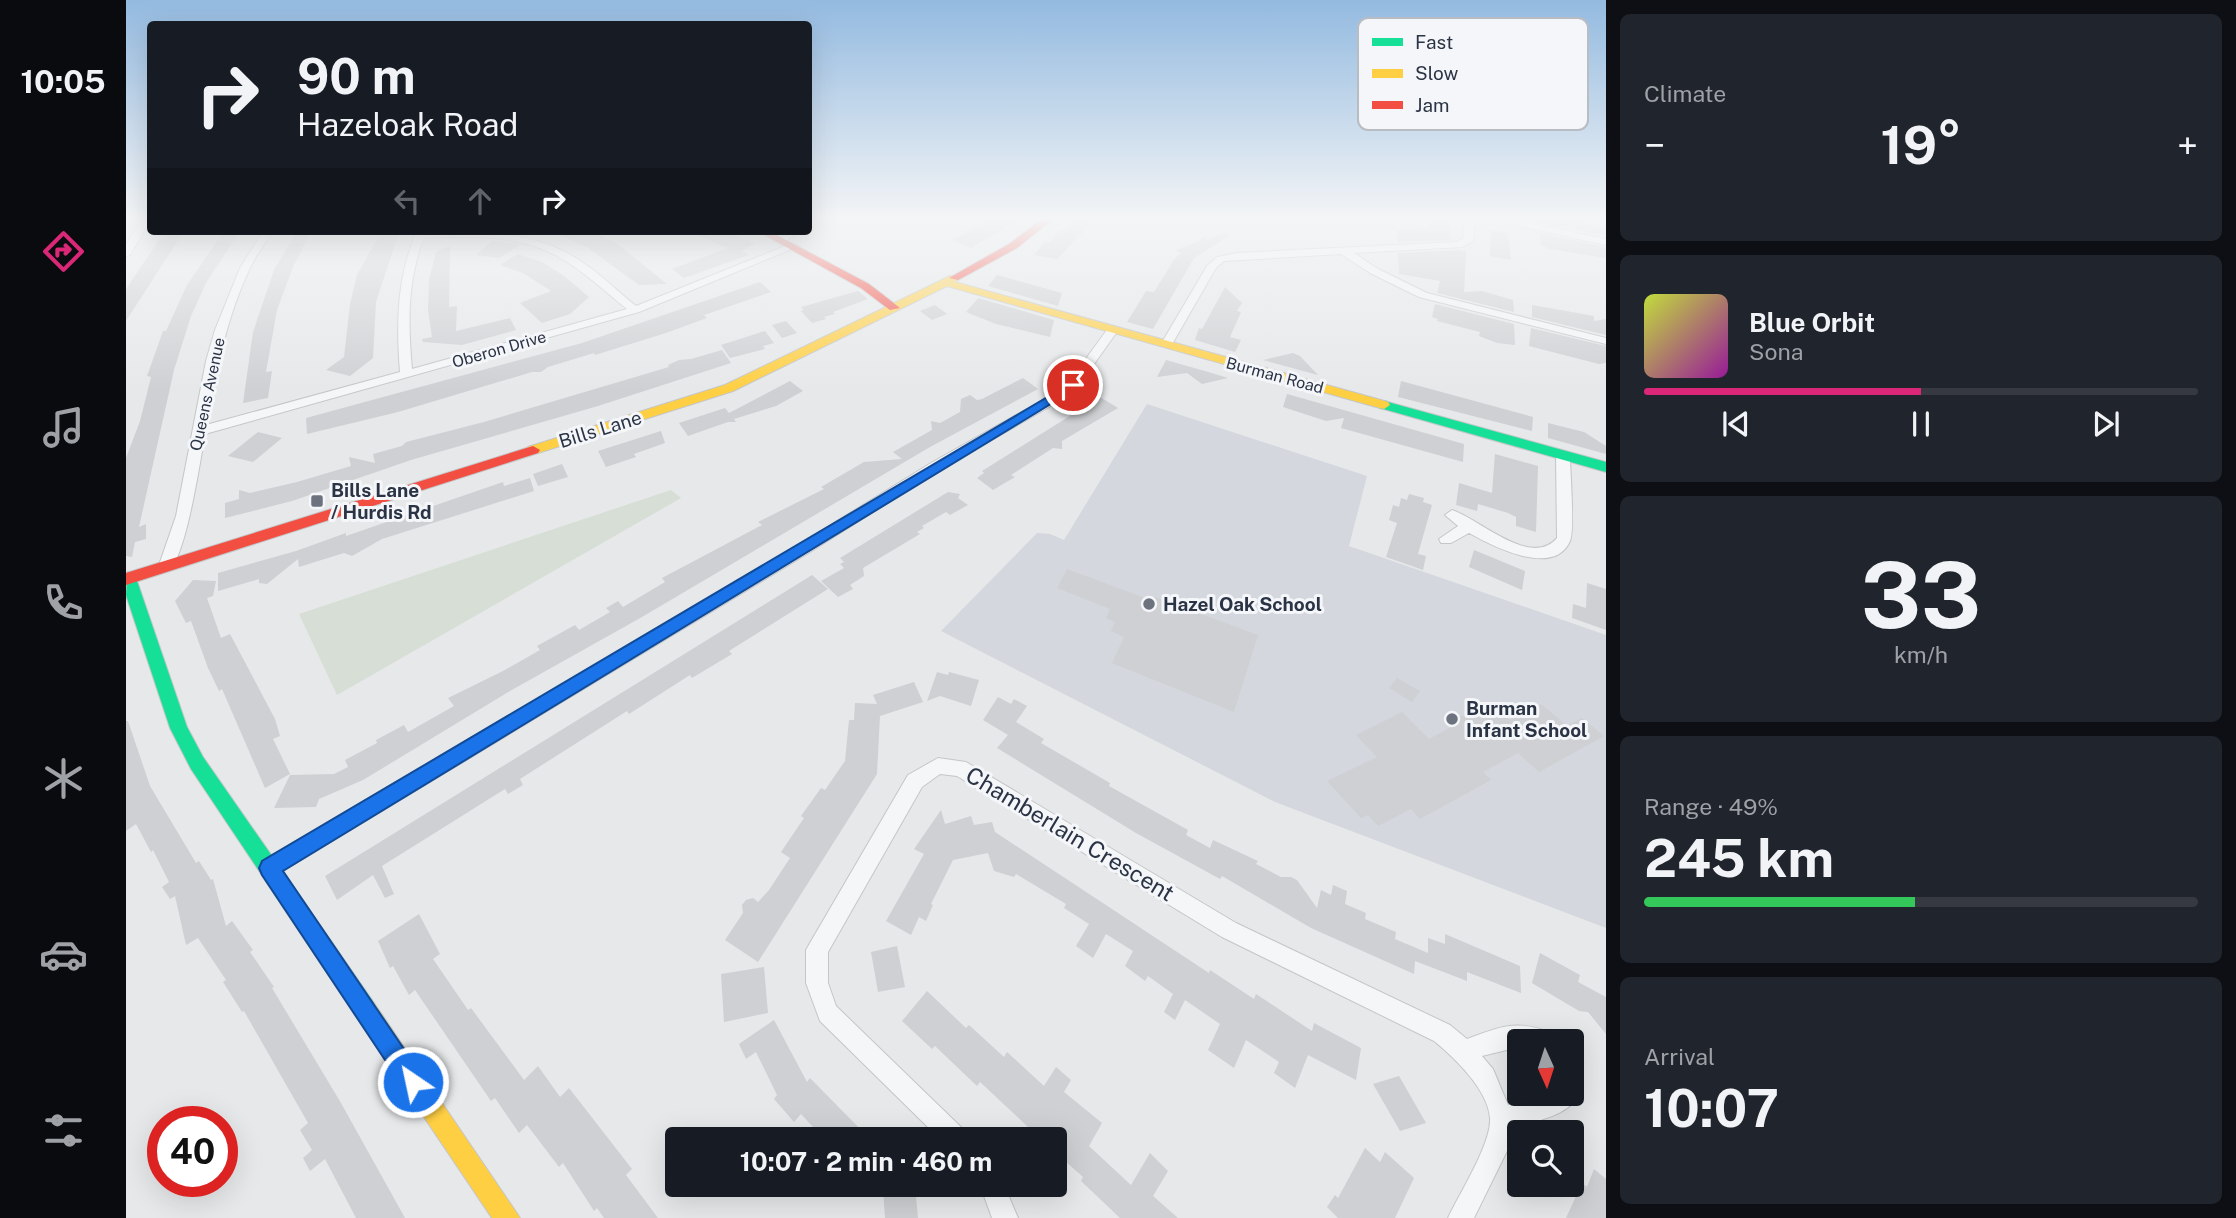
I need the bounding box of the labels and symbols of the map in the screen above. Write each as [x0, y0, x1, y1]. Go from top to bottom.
legend [1358, 18, 1588, 130]
text: Fast [1415, 31, 1453, 53]
text: Slow [1415, 62, 1459, 84]
text: Jam [1415, 94, 1449, 116]
street label: Oberon Drive [450, 327, 548, 372]
street label: Queens Avenue [186, 336, 229, 453]
street label: Burman Road [1224, 353, 1326, 398]
pin [1043, 355, 1103, 415]
street label: Bills Lane [556, 406, 644, 452]
place label: Bills Lane / Hurdis Rd [331, 479, 432, 523]
marker: Bills Lane / Hurdis Rd [309, 493, 325, 509]
place label: Hazel Oak School [1163, 593, 1322, 615]
marker: Hazel Oak School [1141, 596, 1157, 612]
place label: Burman Infant School [1466, 697, 1587, 741]
marker: Burman Infant School [1444, 711, 1460, 727]
street label: Chamberlain Crescent [961, 761, 1179, 906]
north arrow [1507, 1029, 1584, 1106]
position arrow [376, 1045, 450, 1119]
speed limit sign: 40 [147, 1106, 238, 1197]

